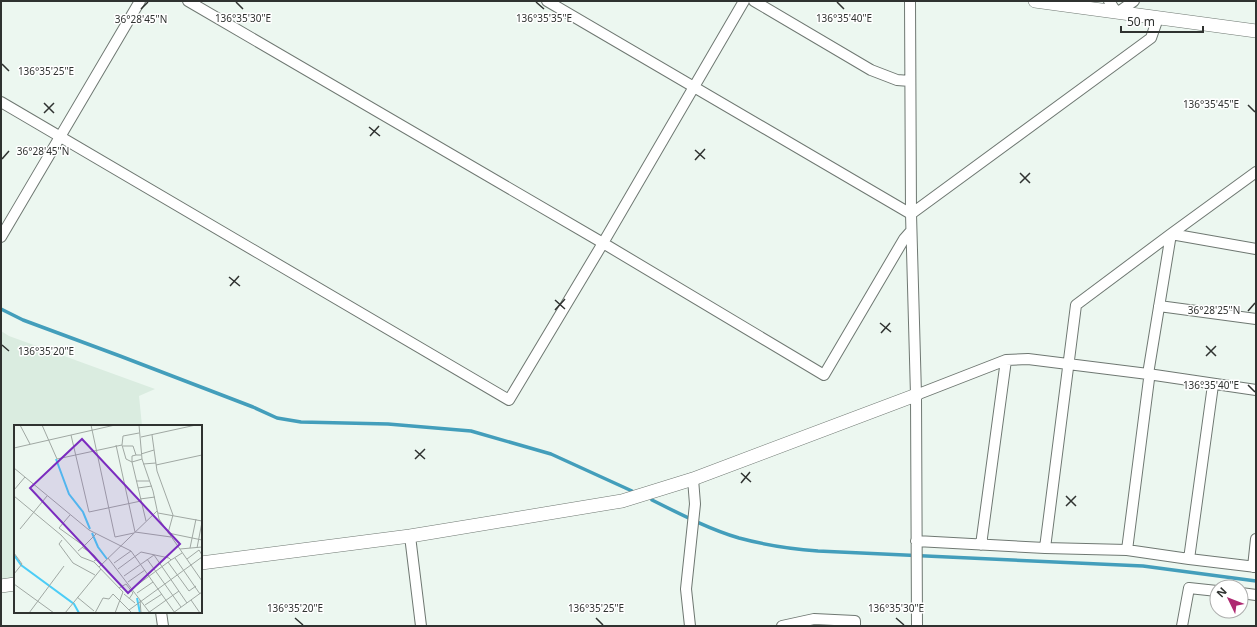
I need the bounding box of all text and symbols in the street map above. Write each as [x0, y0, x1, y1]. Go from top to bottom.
scale bar [1121, 8, 1203, 34]
text: 136°35'30"E [215, 11, 271, 25]
text: 136°35'35"E [516, 11, 572, 25]
text: 136°35'40"E [816, 11, 872, 25]
text: 36°28'45"N [115, 12, 167, 26]
text: 50 m [1127, 13, 1155, 30]
text: 136°35'25"E [18, 64, 74, 78]
text: 136°35'45"E [1183, 97, 1239, 111]
text: 36°28'45"N [17, 144, 69, 158]
text: 36°28'25"N [1188, 303, 1240, 317]
text: 136°35'20"E [18, 344, 74, 358]
text: 136°35'40"E [1183, 378, 1239, 392]
inset map [14, 425, 202, 613]
north arrow [1209, 579, 1249, 619]
text: N [1213, 583, 1230, 600]
text: 136°35'20"E [267, 601, 323, 615]
text: 136°35'25"E [568, 601, 624, 615]
text: 136°35'30"E [868, 601, 924, 615]

